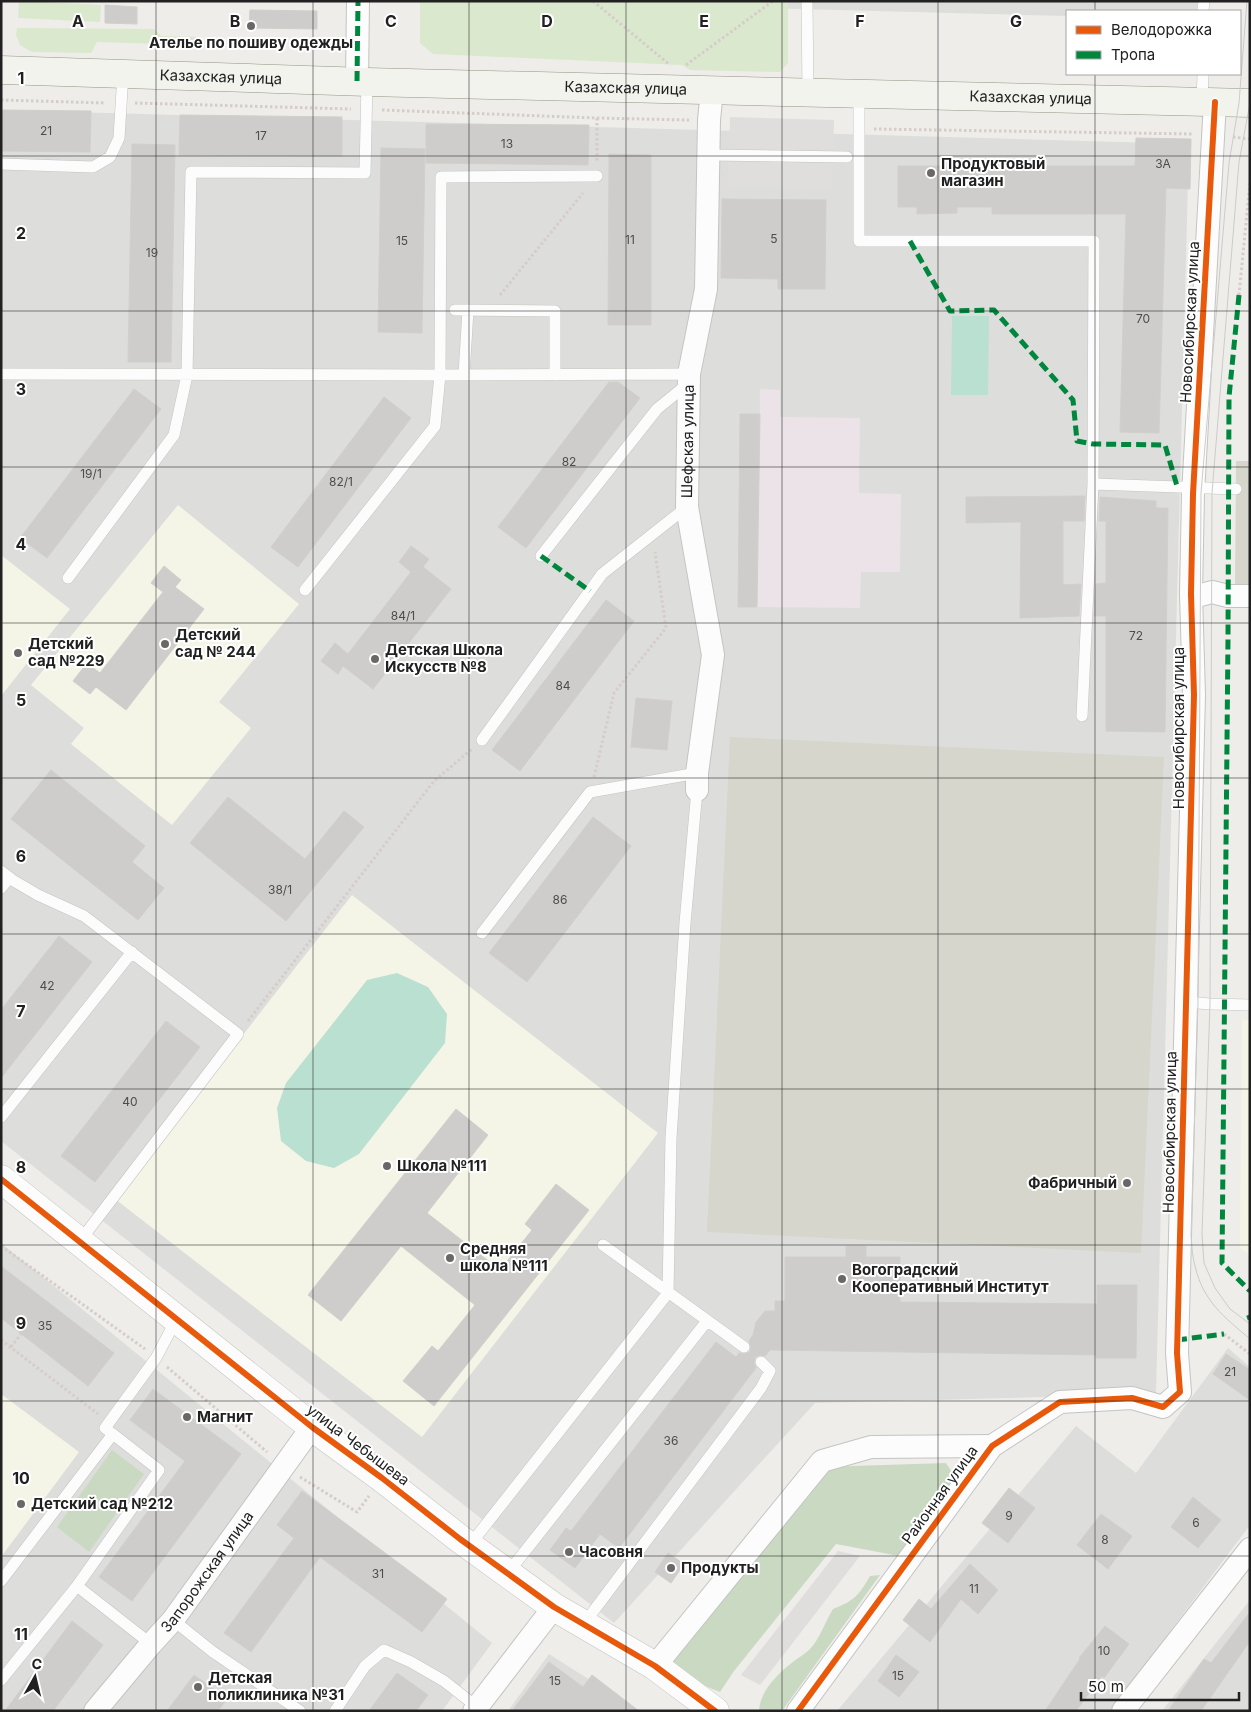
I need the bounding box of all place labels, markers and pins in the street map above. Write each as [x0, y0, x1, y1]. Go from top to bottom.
marker: Ателье по пошиву одежды [245, 20, 257, 32]
place label: Ателье по пошиву одежды [149, 33, 353, 52]
place label: Продуктовый магазин [941, 154, 1045, 190]
marker: Продуктовый магазин [925, 167, 937, 179]
place label: Детский сад № 244 [175, 625, 256, 661]
place label: Детский сад №229 [28, 634, 105, 670]
marker: Детский сад № 244 [159, 638, 171, 650]
place label: Детская Школа Искусств №8 [385, 640, 503, 676]
marker: Детский сад №229 [12, 647, 24, 659]
marker: Детская Школа Искусств №8 [369, 653, 381, 665]
place label: Школа №111 [397, 1156, 487, 1175]
marker: Школа №111 [381, 1160, 393, 1172]
place label: Фабричный [1028, 1173, 1117, 1192]
marker: Фабричный [1121, 1177, 1133, 1189]
place label: Средняя школа №111 [460, 1239, 548, 1275]
marker: Средняя школа №111 [444, 1252, 456, 1264]
place label: Вогоградский Кооперативный Институт [852, 1260, 1049, 1296]
marker: Вогоградский Кооперативный Институт [836, 1273, 848, 1285]
place label: Магнит [197, 1407, 253, 1426]
marker: Магнит [181, 1411, 193, 1423]
place label: Детский сад №212 [31, 1494, 173, 1513]
marker: Детский сад №212 [15, 1498, 27, 1510]
place label: Часовня [579, 1542, 643, 1561]
marker: Часовня [563, 1546, 575, 1558]
place label: Продукты [681, 1558, 759, 1577]
marker: Продукты [665, 1562, 677, 1574]
place label: Детская поликлиника №31 [208, 1668, 344, 1704]
marker: Детская поликлиника №31 [192, 1681, 204, 1693]

